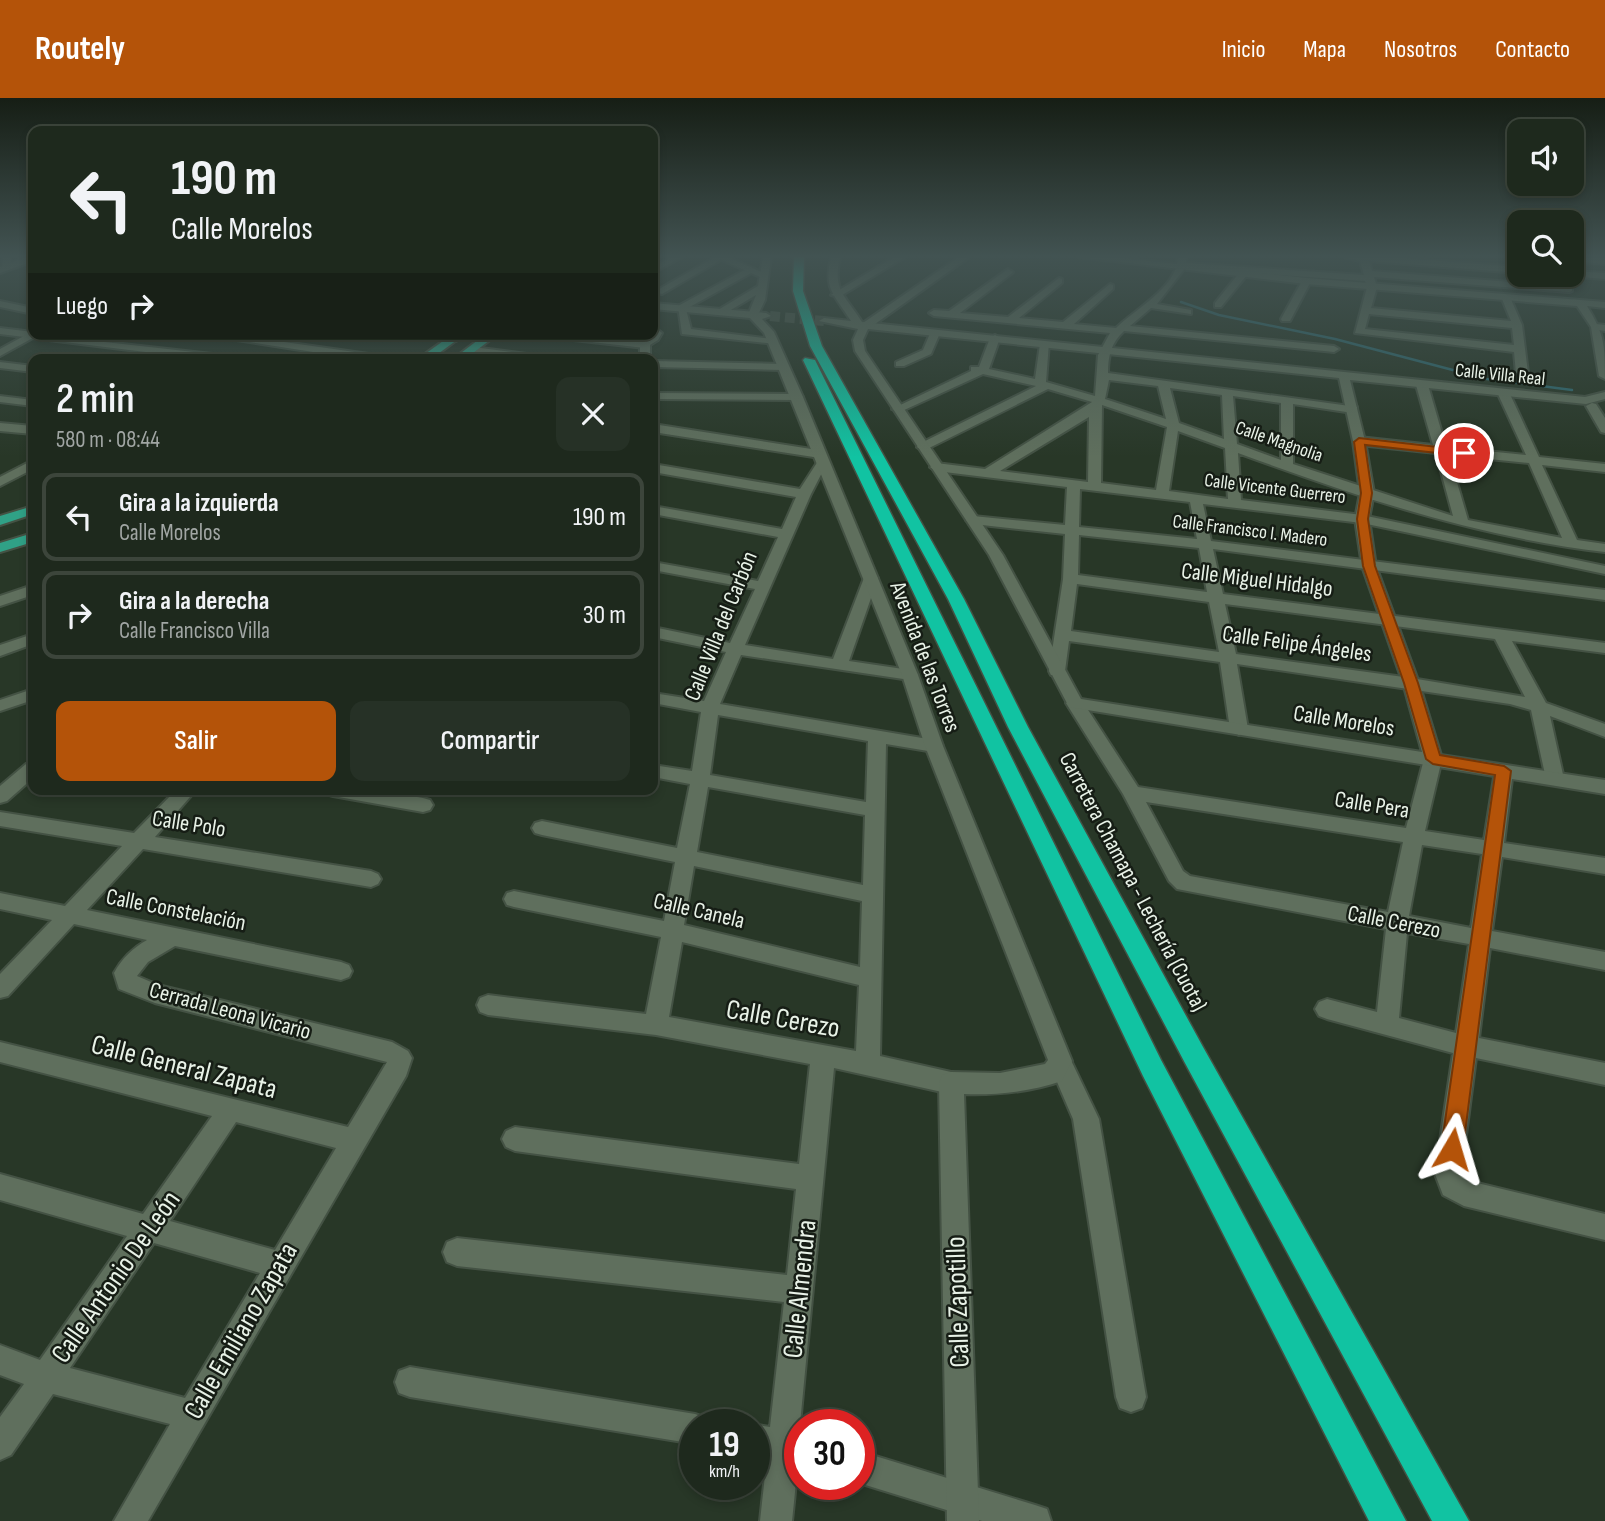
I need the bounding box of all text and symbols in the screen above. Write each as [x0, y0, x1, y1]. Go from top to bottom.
text: Routely [35, 29, 125, 69]
text: Inicio [1222, 35, 1265, 64]
text: Mapa [1303, 35, 1346, 64]
text: Nosotros [1384, 35, 1457, 64]
text: Contacto [1495, 35, 1570, 64]
map controls [1507, 119, 1584, 287]
button: sound [1507, 119, 1584, 196]
text: 190 m [171, 150, 277, 209]
icon: left [56, 154, 147, 245]
text: Calle Morelos [171, 210, 313, 249]
button: search [1507, 210, 1584, 287]
icon: right [122, 287, 160, 325]
text: Luego [56, 291, 108, 322]
street label: Calle Villa Real [1454, 359, 1546, 391]
text: 2 min [56, 374, 135, 425]
button: close [556, 377, 630, 451]
street label: Calle Magnolia [1232, 416, 1326, 468]
pin [1434, 423, 1494, 483]
text: 580 m · 08:44 [56, 426, 160, 454]
icon: arrive [1445, 434, 1483, 472]
street label: Calle Vicente Guerrero [1203, 469, 1347, 509]
text: Gira a la izquierda [119, 488, 279, 519]
icon: left [60, 498, 98, 536]
text: 190 m [573, 502, 626, 533]
street label: Calle Francisco I. Madero [1171, 510, 1329, 552]
text: Calle Morelos [119, 519, 221, 547]
street label: Calle Villa del Carbón [678, 547, 764, 705]
street label: Calle Miguel Hidalgo [1180, 557, 1334, 603]
street label: Avenida de las Torres [883, 577, 967, 736]
text: Gira a la derecha [119, 586, 269, 617]
icon: right [60, 596, 98, 634]
text: 30 m [583, 600, 626, 631]
text: Calle Francisco Villa [119, 617, 270, 645]
street label: Calle Felipe Ángeles [1221, 620, 1373, 668]
street label: Calle Morelos [1292, 699, 1396, 743]
button: Salir [56, 701, 336, 781]
button: Compartir [350, 701, 630, 781]
street label: Carretera Chamapa - Lechería (Cuota) [1053, 748, 1213, 1016]
street label: Calle Pera [1333, 785, 1411, 825]
street label: Calle Polo [150, 804, 228, 844]
street label: Calle Constelación [104, 883, 248, 937]
street label: Calle Canela [651, 887, 747, 935]
street label: Calle Cerezo [1345, 899, 1443, 945]
street label: Cerrada Leona Vicario [146, 976, 314, 1046]
street label: Calle Cerezo [724, 993, 842, 1045]
street label: Calle General Zapata [88, 1028, 280, 1106]
position arrow [1415, 1112, 1489, 1186]
street label: Calle Antonio De León [44, 1185, 188, 1369]
street label: Calle Almendra [776, 1218, 824, 1360]
street label: Calle Zapotillo [939, 1236, 977, 1368]
street label: Calle Emiliano Zapata [177, 1237, 305, 1425]
speed limit sign: 30 [784, 1409, 875, 1500]
text: 19 [709, 1424, 740, 1467]
text: km/h [709, 1461, 740, 1482]

